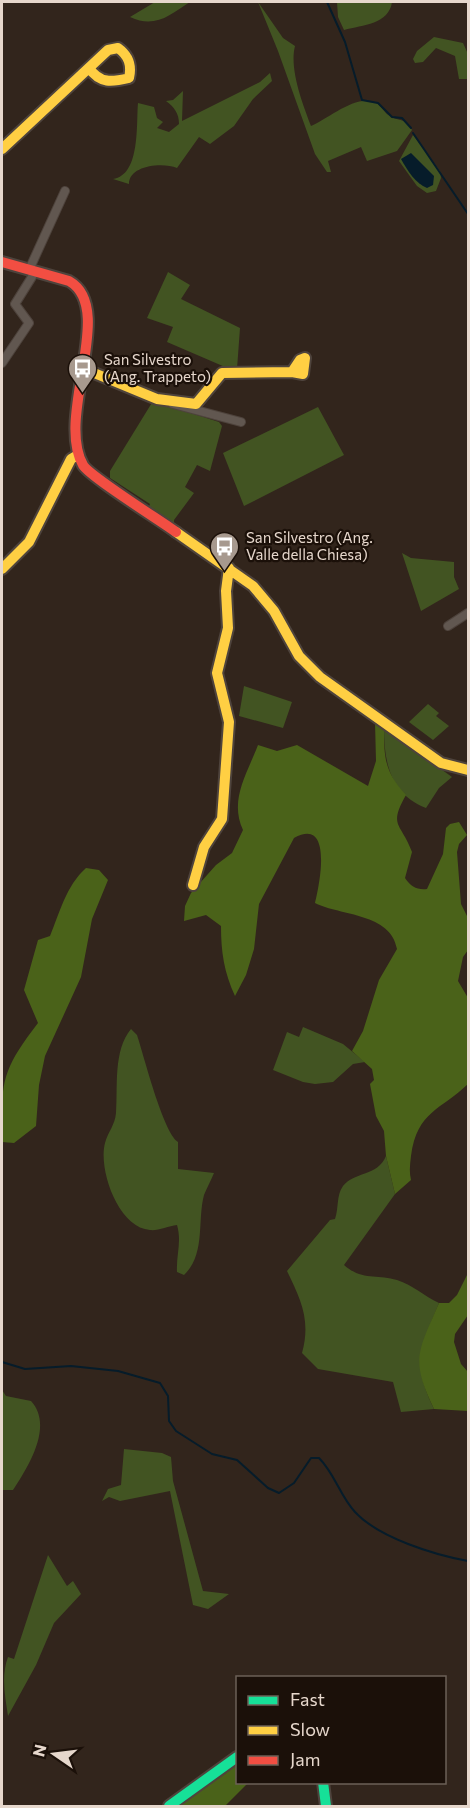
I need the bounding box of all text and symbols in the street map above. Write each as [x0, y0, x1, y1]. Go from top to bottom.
place label: San Silvestro (Ang. Trappeto) [104, 350, 211, 385]
bus stop icon: San Silvestro (Ang. Trappeto) [67, 352, 99, 394]
place label: San Silvestro (Ang. Valle della Chiesa) [246, 528, 373, 563]
bus stop icon: San Silvestro (Ang. Valle della Chiesa) [209, 530, 241, 572]
legend [236, 1676, 446, 1784]
text: Fast [290, 1688, 325, 1710]
text: Slow [290, 1718, 330, 1740]
north arrow [24, 1724, 84, 1784]
text: N [28, 1742, 50, 1758]
text: Jam [290, 1748, 320, 1770]

